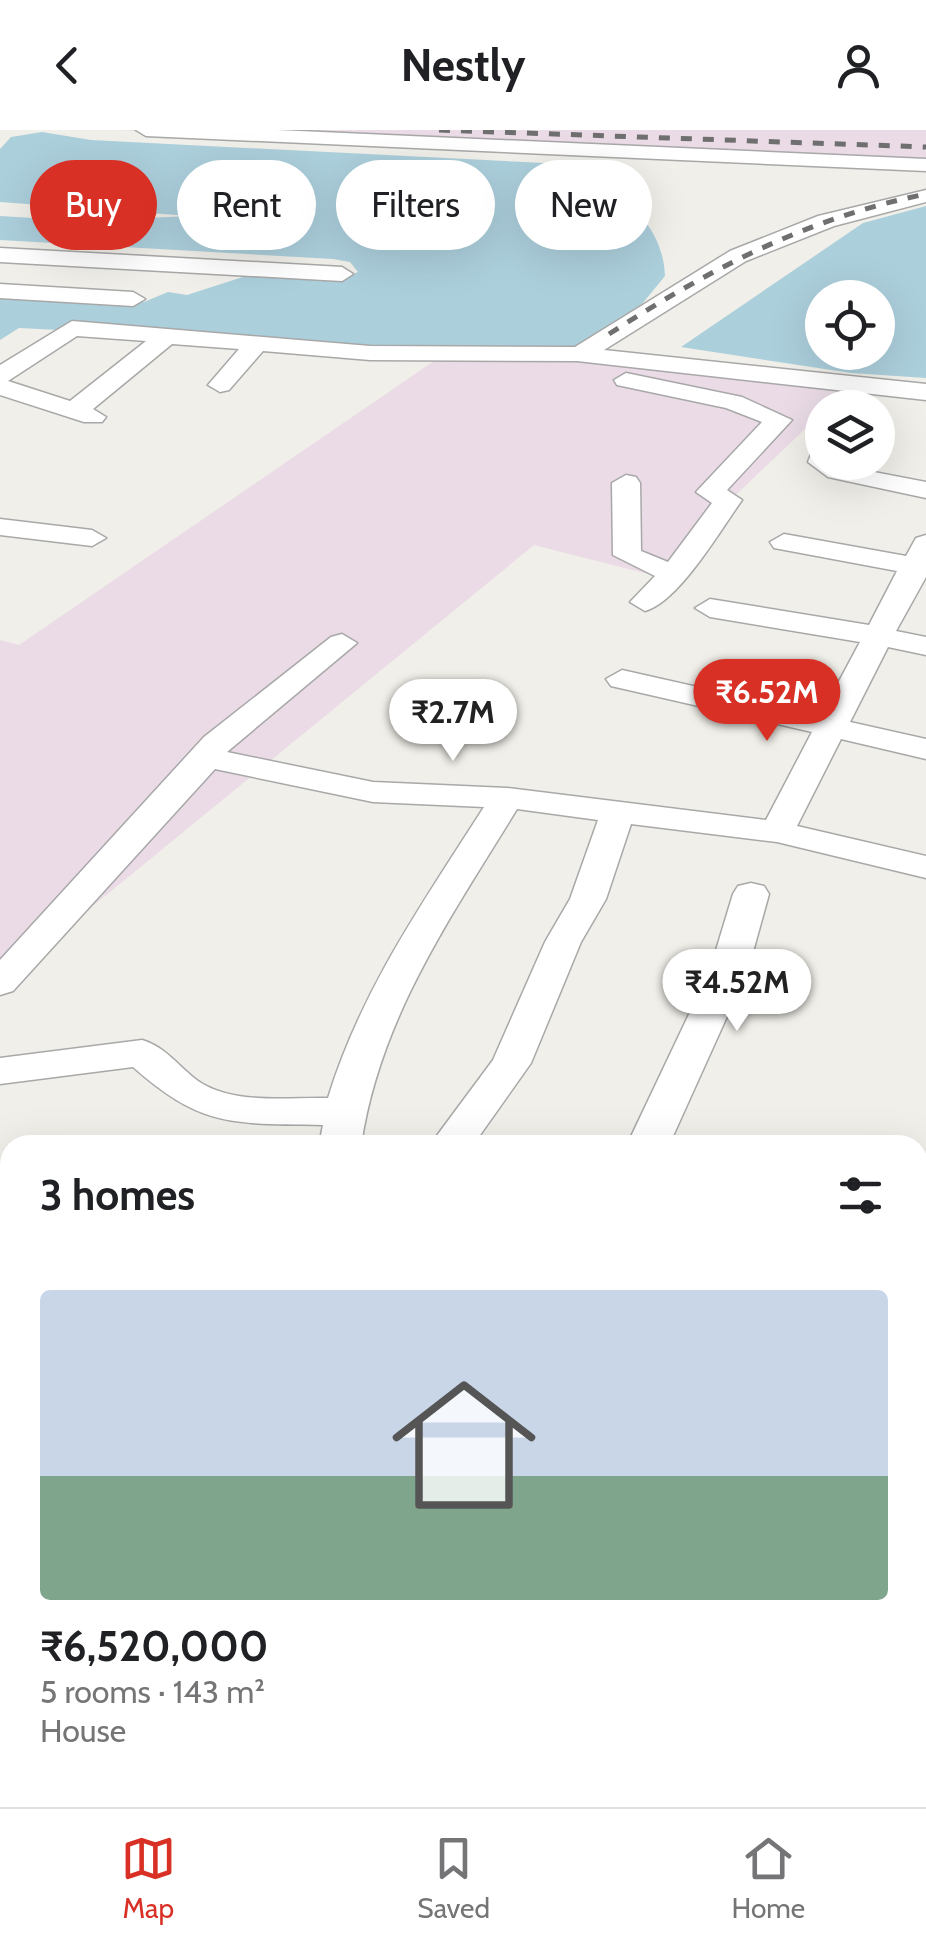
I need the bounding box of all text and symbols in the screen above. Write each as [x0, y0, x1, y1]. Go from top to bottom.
icon: back [40, 38, 95, 93]
text: Nestly [401, 38, 525, 92]
icon: person [831, 38, 886, 93]
chip: Buy [30, 160, 157, 250]
chip: Rent [177, 160, 316, 250]
chip: Filters [336, 160, 495, 250]
chip: New [515, 160, 652, 250]
map controls [805, 280, 895, 480]
button: locate [805, 280, 895, 370]
button: layers [805, 390, 895, 480]
pin: ₹6.52M [686, 659, 848, 744]
text: ₹6.52M [715, 672, 819, 711]
pin: ₹2.7M [383, 679, 523, 764]
text: ₹2.7M [411, 692, 495, 731]
pin: ₹4.52M [656, 949, 818, 1034]
text: ₹4.52M [684, 962, 790, 1001]
icon: filters [833, 1168, 888, 1223]
text: 3 homes [40, 1169, 195, 1221]
icon: home [374, 1355, 554, 1535]
text: ₹6,520,000 [40, 1620, 269, 1672]
text: 5 rooms · 143 m² [40, 1672, 265, 1711]
text: House [40, 1711, 126, 1750]
tab: Map [121, 1831, 176, 1925]
tab: Saved [417, 1831, 490, 1925]
tab: Home [732, 1831, 805, 1925]

